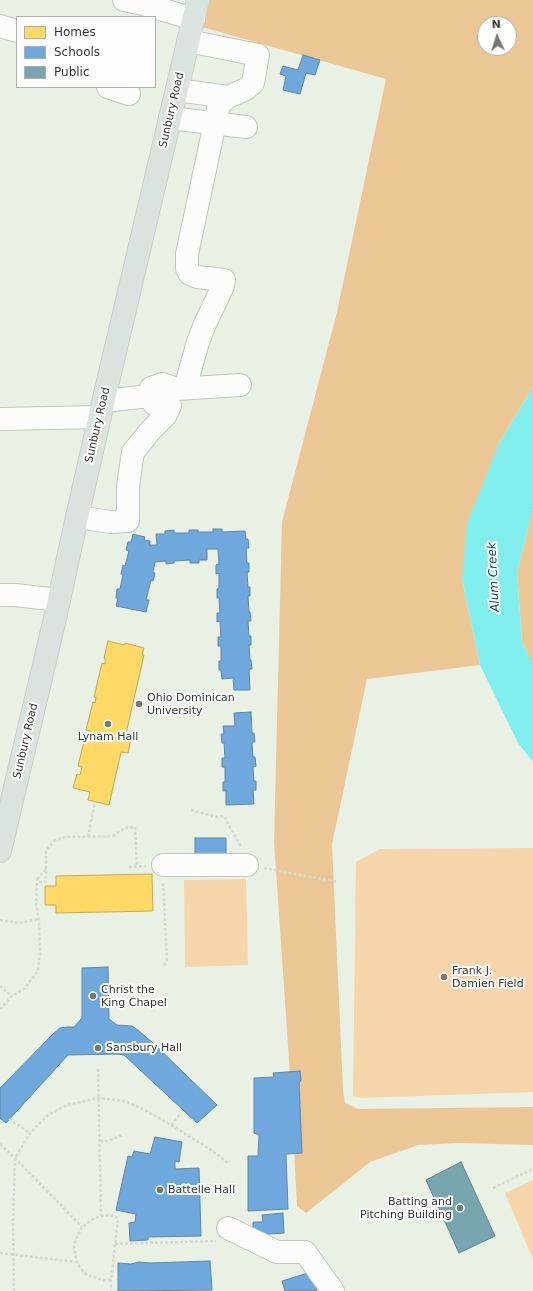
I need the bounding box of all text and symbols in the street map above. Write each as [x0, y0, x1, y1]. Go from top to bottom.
legend [16, 16, 156, 88]
north arrow [477, 16, 517, 56]
text: N [491, 18, 501, 31]
text: Homes [54, 25, 96, 39]
text: Schools [54, 45, 100, 59]
text: Public [54, 65, 90, 79]
street label: Sunbury Road [157, 71, 187, 149]
street label: Sunbury Road [83, 386, 113, 464]
water label: Alum Creek [485, 542, 503, 612]
place label: Ohio Dominican University [147, 691, 235, 717]
marker: Ohio Dominican University [134, 699, 144, 709]
street label: Sunbury Road [11, 702, 41, 780]
marker: Lynam Hall [103, 719, 113, 729]
place label: Lynam Hall [78, 730, 138, 744]
place label: Frank J. Damien Field [452, 964, 524, 990]
marker: Frank J. Damien Field [439, 972, 449, 982]
place label: Christ the King Chapel [101, 983, 167, 1009]
marker: Christ the King Chapel [88, 991, 98, 1001]
place label: Sansbury Hall [106, 1041, 182, 1055]
marker: Sansbury Hall [93, 1043, 103, 1053]
place label: Battelle Hall [168, 1183, 235, 1197]
marker: Battelle Hall [155, 1185, 165, 1195]
place label: Batting and Pitching Building [360, 1195, 452, 1221]
marker: Batting and Pitching Building [455, 1203, 465, 1213]

